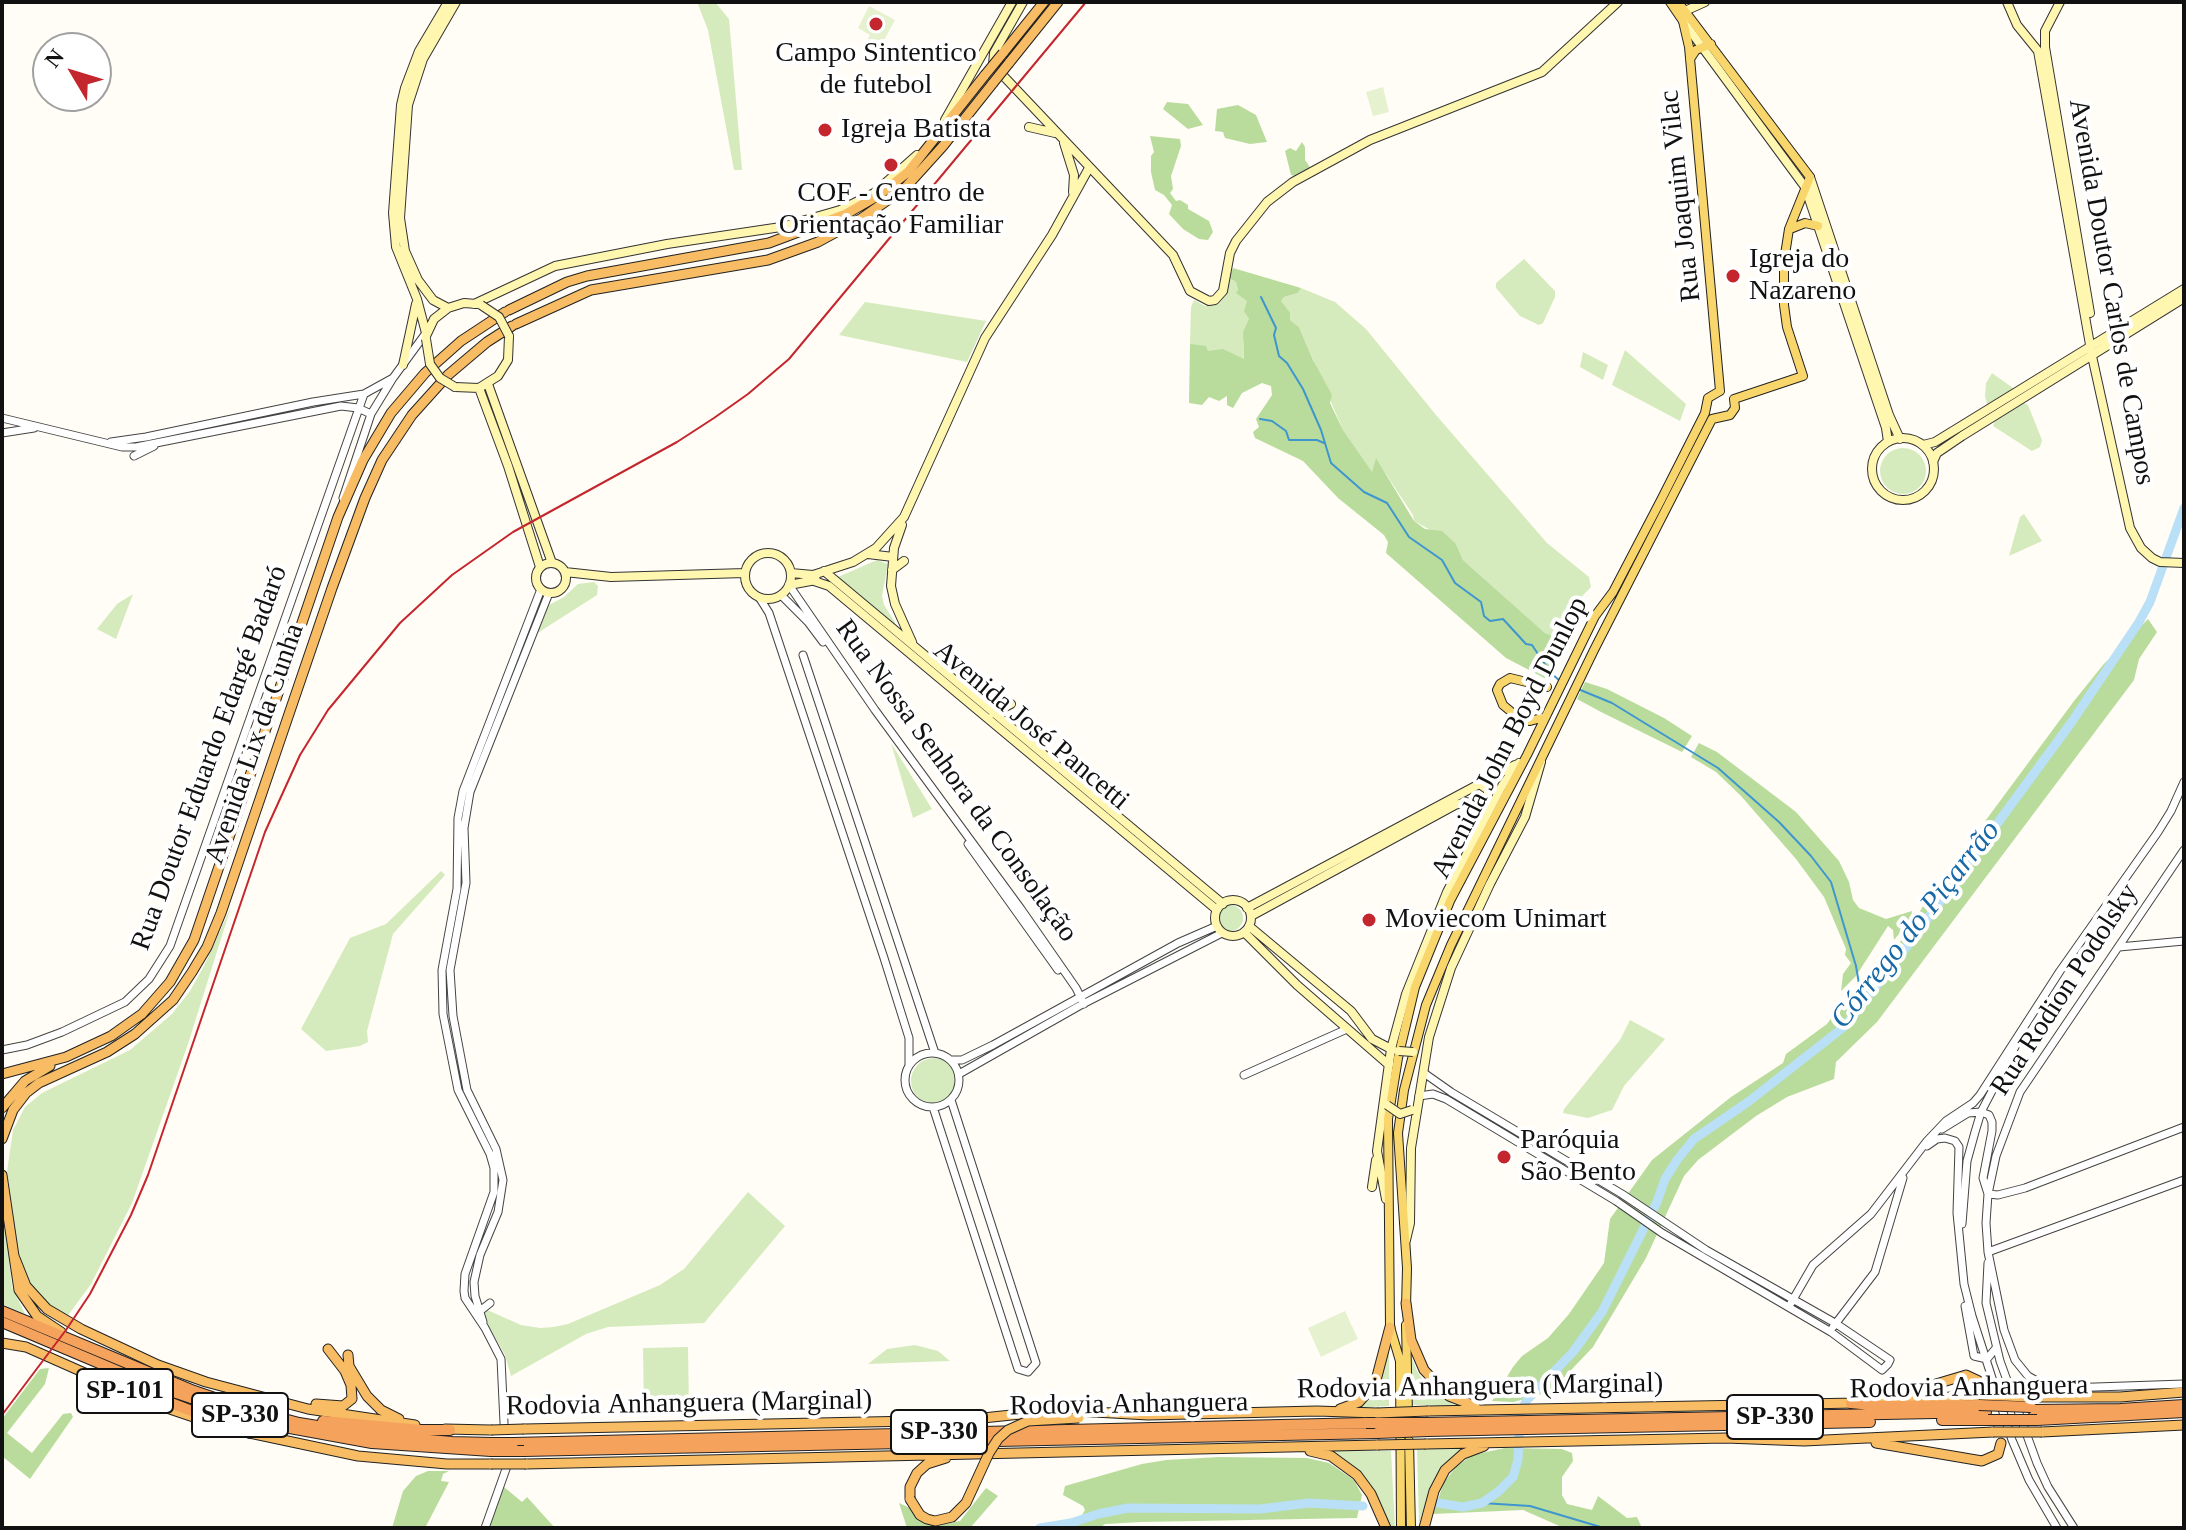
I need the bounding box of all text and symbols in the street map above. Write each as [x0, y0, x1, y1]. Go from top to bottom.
marker: Campo Sintentico de futebol [867, 15, 885, 33]
north arrow [32, 32, 112, 112]
place label: Campo Sintentico de futebol [775, 37, 977, 103]
text: N [40, 44, 69, 72]
street label: Rua Joaquim Vilac [1653, 88, 1709, 304]
street label: Avenida Doutor Carlos de Campos [2060, 96, 2162, 488]
place label: Igreja Batista [841, 113, 991, 147]
marker: Igreja Batista [816, 121, 834, 139]
marker: COF - Centro de Orientação Familiar [882, 156, 900, 174]
place label: COF - Centro de Orientação Familiar [779, 177, 1003, 243]
place label: Igreja do Nazareno [1749, 243, 1856, 309]
marker: Igreja do Nazareno [1724, 267, 1742, 285]
street label: Rua Doutor Eduardo Edargé Badaró [125, 561, 295, 955]
street label: Avenida John Boyd Dunlop [1424, 592, 1596, 884]
street label: Rua Nossa Senhora da Consolação [828, 613, 1084, 949]
street label: Avenida Lix da Cunha [198, 619, 312, 869]
street label: Avenida José Pancetti [926, 634, 1136, 818]
water label: Córrego do Piçarrão [1824, 814, 2008, 1036]
street label: Rua Rodion Podolsky [1984, 878, 2146, 1102]
place label: Moviecom Unimart [1385, 903, 1607, 937]
marker: Moviecom Unimart [1360, 911, 1378, 929]
place label: Paróquia São Bento [1520, 1124, 1636, 1190]
marker: Paróquia São Bento [1495, 1148, 1513, 1166]
street label: Rodovia Anhanguera (Marginal) [1296, 1367, 1664, 1407]
road number: SP-101 [77, 1369, 173, 1413]
street label: Rodovia Anhanguera [1849, 1369, 2089, 1407]
street label: Rodovia Anhanguera (Marginal) [505, 1384, 873, 1424]
street label: Rodovia Anhanguera [1009, 1386, 1249, 1424]
road number: SP-330 [192, 1393, 288, 1437]
road number: SP-330 [1727, 1395, 1823, 1439]
road number: SP-330 [891, 1410, 987, 1454]

